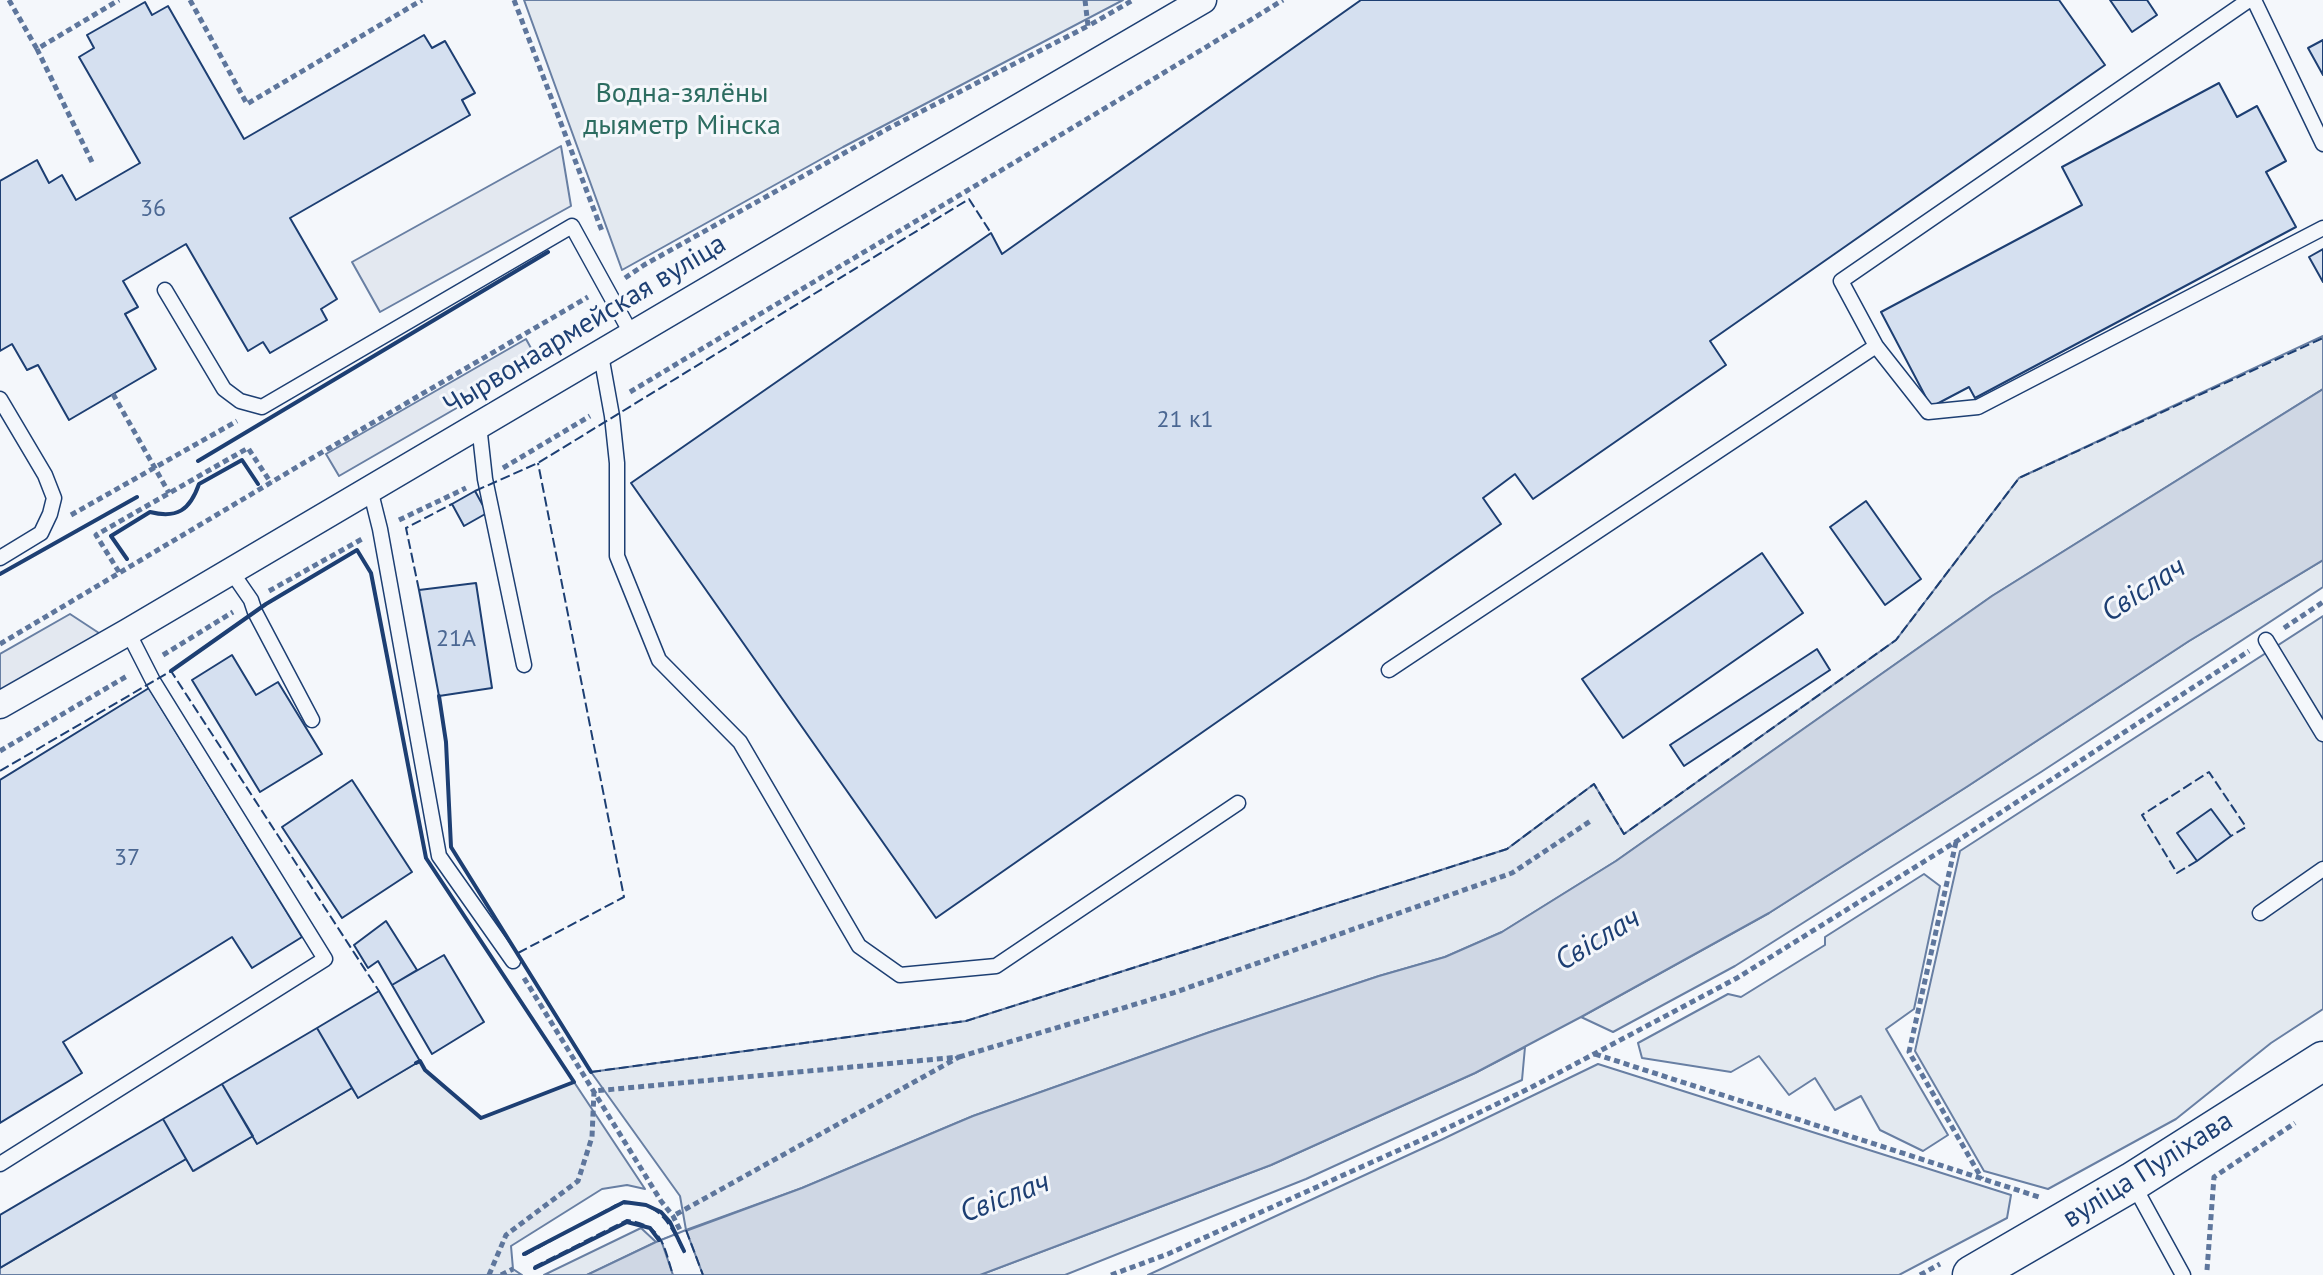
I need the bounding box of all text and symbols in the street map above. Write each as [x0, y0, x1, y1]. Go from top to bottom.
park label: Водна-зялёны дыяметр Мінска [583, 77, 781, 143]
house number: 36 [140, 195, 166, 223]
street label: Чырвонаармейская вуліца [438, 227, 732, 423]
house number: 21 к1 [1156, 406, 1214, 434]
water label: Свіслач [2095, 550, 2193, 630]
house number: 21А [436, 625, 476, 653]
house number: 37 [114, 844, 140, 872]
water label: Свіслач [1549, 901, 1647, 979]
street label: вуліца Пуліхава [2057, 1104, 2239, 1236]
water label: Свіслач [955, 1165, 1055, 1231]

